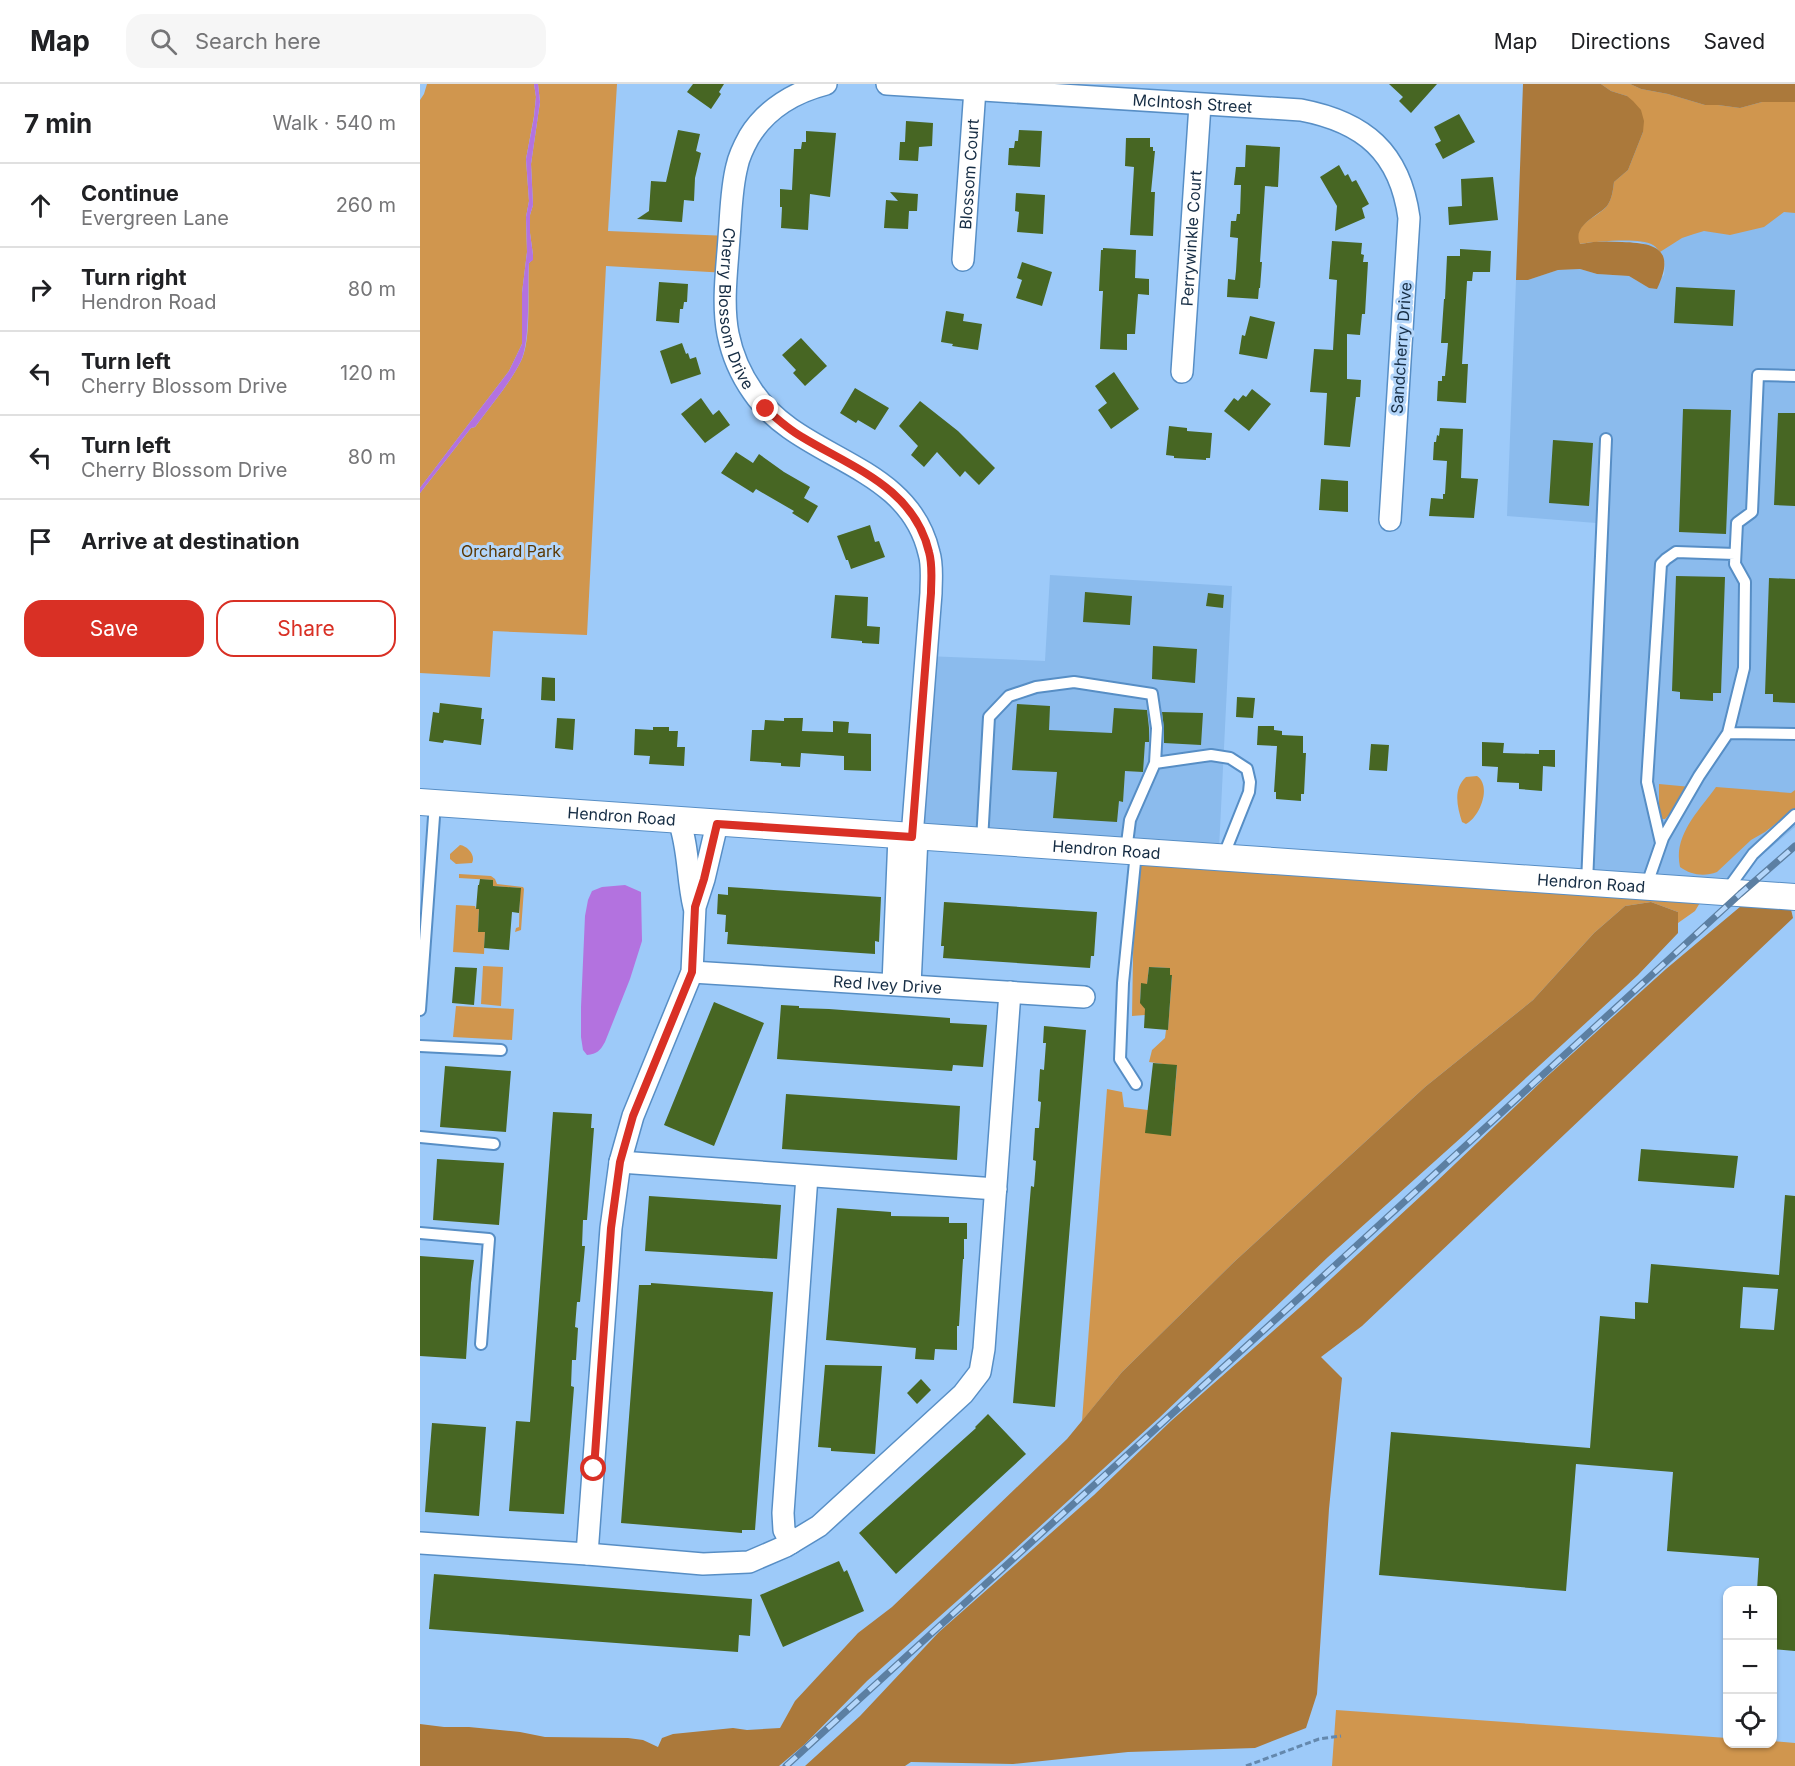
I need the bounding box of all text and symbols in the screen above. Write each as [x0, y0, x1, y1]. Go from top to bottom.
search box [126, 14, 546, 68]
text: Map [30, 24, 90, 58]
icon: search [147, 25, 180, 58]
text: Search here [195, 28, 321, 54]
text: Map [1494, 29, 1537, 54]
text: Directions [1570, 29, 1671, 54]
text: Saved [1704, 29, 1765, 54]
street label: McIntosh Street [1132, 89, 1253, 117]
text: 7 min [24, 108, 92, 139]
text: Walk · 540 m [272, 111, 396, 135]
street label: Blossom Court [955, 118, 983, 230]
street label: Perrywinkle Court [1176, 170, 1206, 307]
text: Continue [81, 180, 179, 206]
icon: ahead [24, 189, 57, 222]
text: 260 m [336, 193, 396, 217]
text: Evergreen Lane [81, 206, 229, 230]
street label: Cherry Blossom Drive [715, 227, 759, 393]
text: Turn right [81, 264, 187, 290]
icon: right [24, 273, 57, 306]
text: 80 m [348, 277, 396, 301]
street label: Sandcherry Drive [1386, 281, 1416, 415]
text: Hendron Road [81, 290, 216, 314]
text: Turn left [81, 348, 171, 374]
icon: left [24, 357, 57, 390]
text: 120 m [340, 361, 396, 385]
text: Cherry Blossom Drive [81, 374, 287, 398]
route end [752, 395, 778, 421]
text: Turn left [81, 432, 171, 458]
icon: left [24, 441, 57, 474]
text: 80 m [348, 445, 396, 469]
text: Cherry Blossom Drive [81, 458, 287, 482]
icon: arrive [24, 525, 57, 558]
text: Arrive at destination [81, 528, 300, 554]
park label: Orchard Park [461, 541, 561, 561]
button: Save [24, 600, 204, 657]
button: Share [216, 600, 396, 657]
street label: Hendron Road [567, 802, 676, 830]
street label: Hendron Road [1052, 836, 1161, 863]
street label: Hendron Road [1536, 869, 1646, 897]
street label: Red Ivey Drive [833, 971, 943, 998]
route start [580, 1455, 606, 1481]
map controls [1723, 1586, 1777, 1748]
button: + [1723, 1586, 1777, 1640]
button: − [1723, 1640, 1777, 1694]
button: locate [1723, 1694, 1777, 1748]

